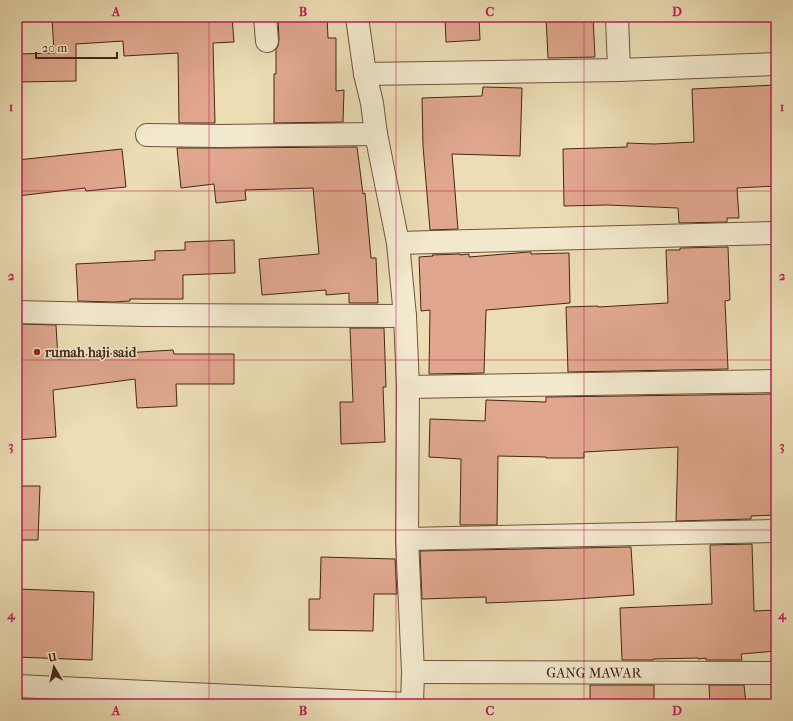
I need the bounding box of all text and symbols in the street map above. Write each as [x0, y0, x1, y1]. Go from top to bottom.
text: A [111, 4, 121, 19]
text: B [299, 4, 308, 19]
text: C [486, 4, 495, 19]
text: D [672, 4, 682, 19]
scale bar [36, 34, 117, 60]
text: 20 m [42, 41, 67, 55]
text: 1 [9, 99, 14, 114]
text: 1 [780, 99, 785, 114]
text: 2 [8, 268, 15, 283]
text: 2 [779, 268, 786, 283]
place label: rumah haji said [44, 344, 138, 361]
marker: rumah haji said [32, 347, 42, 357]
text: 3 [8, 438, 14, 454]
text: 3 [779, 438, 785, 454]
text: 4 [6, 607, 16, 623]
text: 4 [777, 607, 787, 623]
north arrow [34, 647, 74, 687]
text: U [46, 650, 58, 665]
street label: GANG MAWAR [546, 664, 643, 681]
text: A [111, 703, 121, 718]
text: B [299, 703, 308, 718]
text: C [486, 703, 495, 718]
text: D [672, 703, 682, 718]

